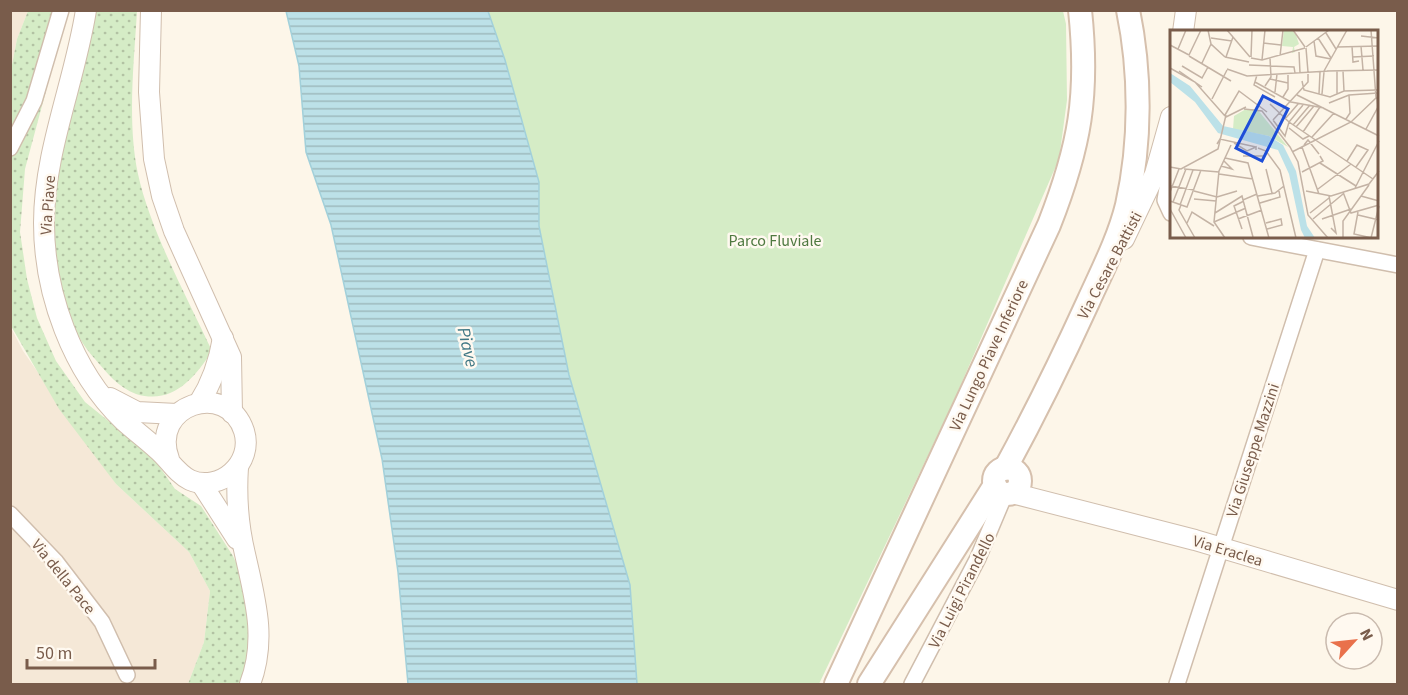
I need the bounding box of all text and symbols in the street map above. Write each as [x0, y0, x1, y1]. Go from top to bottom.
inset map [1170, 30, 1378, 238]
street label: Via Piave [35, 174, 61, 236]
street label: Via Cesare Battisti [1072, 208, 1148, 323]
park label: Parco Fluviale [729, 230, 821, 252]
street label: Via Lungo Piave Inferiore [944, 276, 1034, 435]
water label: Piave [451, 325, 484, 370]
street label: Via Giuseppe Mazzini [1221, 381, 1285, 520]
street label: Via Luigi Pirandello [923, 529, 1001, 652]
street label: Via Eraclea [1190, 530, 1265, 572]
street label: Via della Pace [26, 534, 100, 619]
north arrow [1324, 611, 1384, 671]
text: N [1354, 625, 1379, 644]
scale bar [27, 632, 154, 670]
text: 50 m [36, 641, 72, 666]

